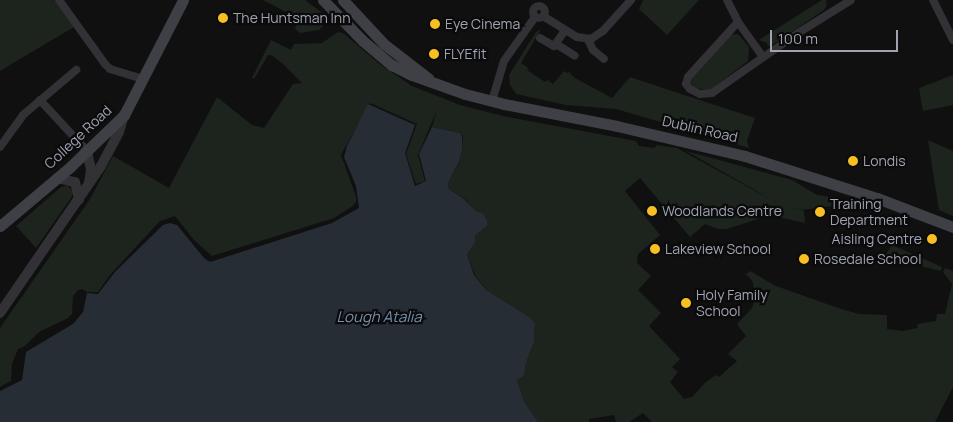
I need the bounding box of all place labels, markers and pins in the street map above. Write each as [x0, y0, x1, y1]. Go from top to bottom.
place label: The Huntsman Inn [233, 10, 350, 26]
marker: The Huntsman Inn [217, 12, 229, 24]
place label: Eye Cinema [445, 16, 520, 32]
marker: Eye Cinema [429, 18, 441, 30]
place label: FLYEfit [444, 46, 487, 62]
marker: FLYEfit [428, 48, 440, 60]
place label: Londis [863, 153, 906, 169]
marker: Londis [847, 155, 859, 167]
place label: Training Department [830, 196, 908, 228]
place label: Woodlands Centre [662, 203, 782, 219]
marker: Woodlands Centre [646, 205, 658, 217]
marker: Training Department [814, 206, 826, 218]
place label: Aisling Centre [832, 231, 922, 247]
marker: Aisling Centre [926, 233, 938, 245]
place label: Lakeview School [665, 241, 771, 257]
marker: Lakeview School [649, 243, 661, 255]
place label: Rosedale School [814, 251, 921, 267]
marker: Rosedale School [798, 253, 810, 265]
place label: Holy Family School [696, 287, 768, 320]
marker: Holy Family School [680, 297, 692, 309]

